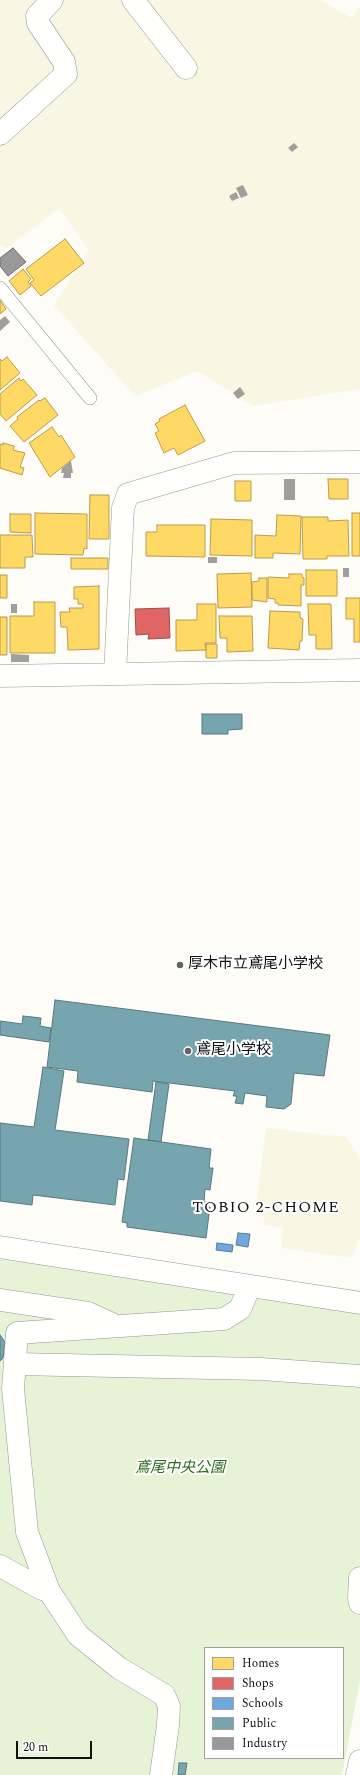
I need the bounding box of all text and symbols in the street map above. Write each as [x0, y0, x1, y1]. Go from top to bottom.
place label: 厚木市立鳶尾小学校 [188, 956, 323, 974]
marker: 厚木市立鳶尾小学校 [175, 960, 185, 970]
place label: 鳶尾小学校 [196, 1042, 271, 1060]
marker: 鳶尾小学校 [183, 1046, 193, 1056]
district label: TOBIO 2-CHOME [192, 1199, 340, 1219]
park label: 鳶尾中央公園 [135, 1460, 225, 1478]
legend [204, 1647, 344, 1759]
text: Homes [242, 1654, 280, 1673]
text: Shops [242, 1674, 274, 1693]
text: Schools [242, 1694, 283, 1713]
text: Public [242, 1714, 276, 1733]
scale bar [18, 1733, 94, 1759]
text: Industry [242, 1734, 287, 1753]
text: 20 m [23, 1738, 48, 1757]

